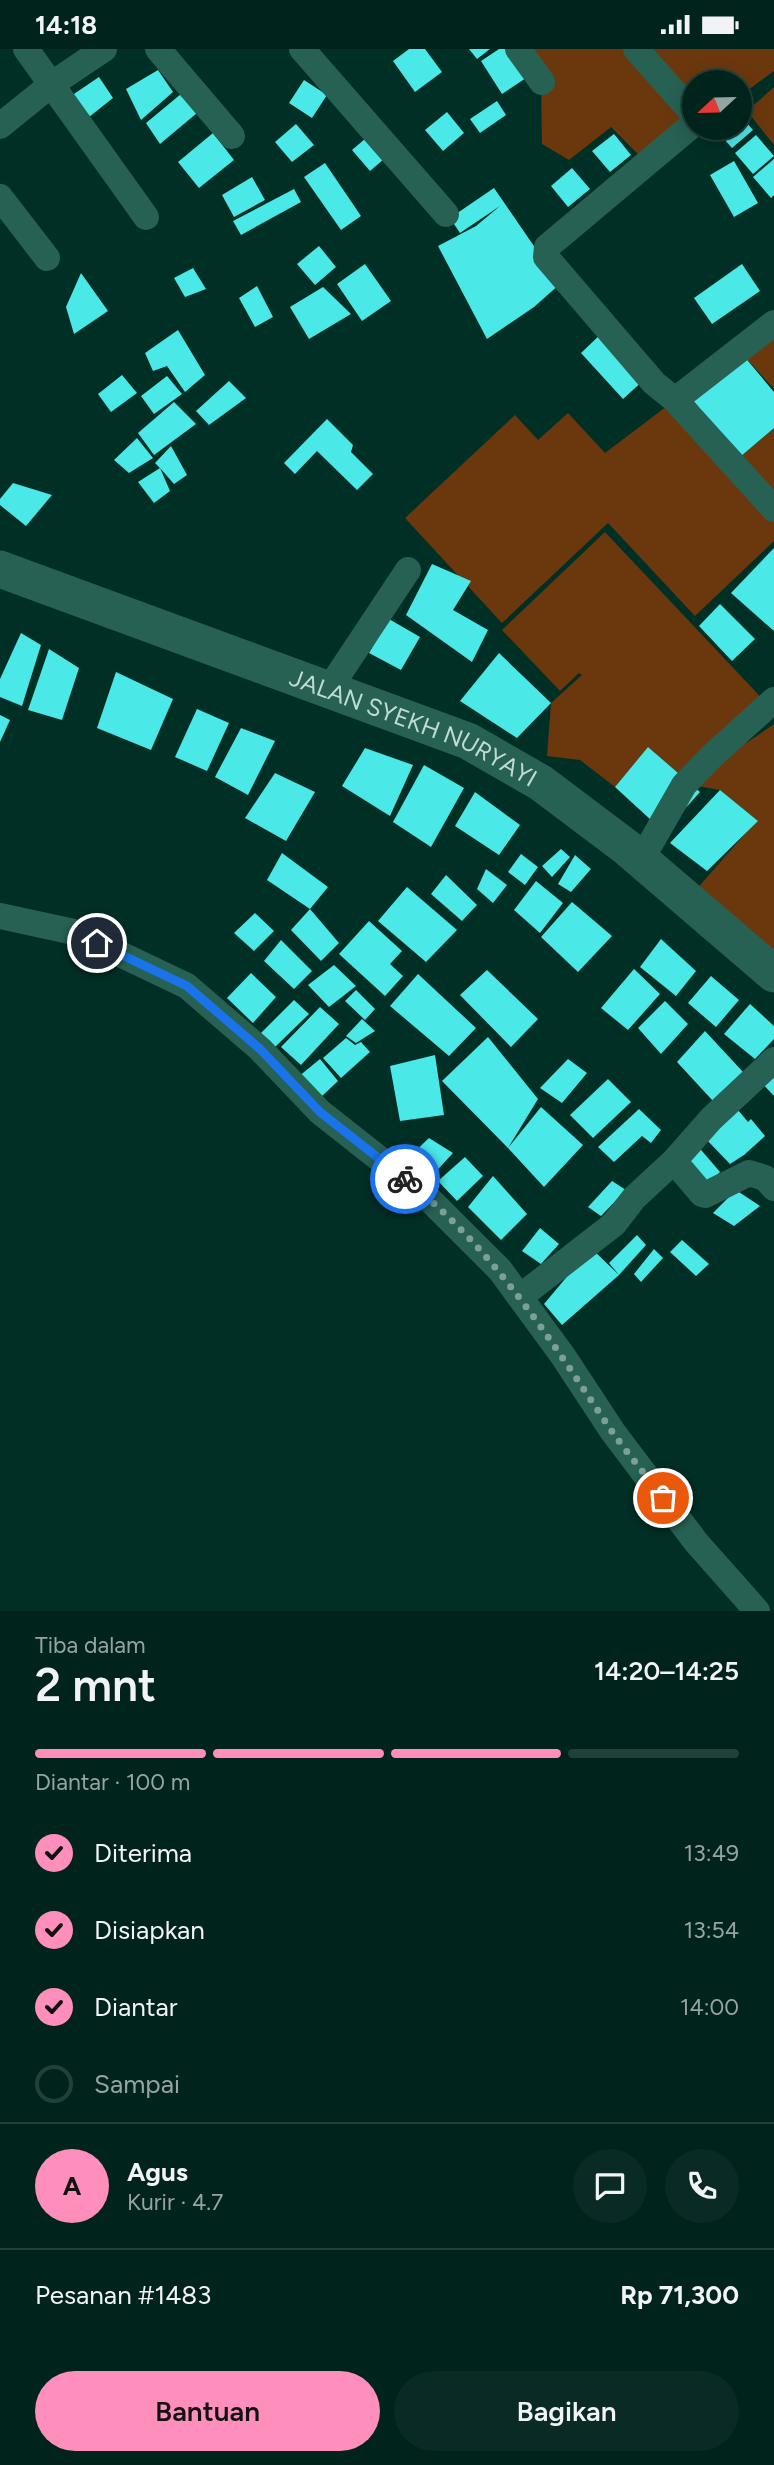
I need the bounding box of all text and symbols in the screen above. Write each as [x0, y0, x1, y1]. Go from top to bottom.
text: 14:18 [35, 9, 97, 41]
north arrow [682, 70, 752, 140]
map controls [682, 70, 752, 140]
street label: JALAN SYEKH NURYAYI [286, 662, 542, 792]
pin [67, 913, 127, 973]
icon: home [78, 924, 116, 962]
courier [370, 1144, 440, 1214]
icon: bike [386, 1160, 424, 1198]
pin [633, 1468, 693, 1528]
icon: bag [644, 1479, 682, 1517]
text: Tiba dalam [35, 1631, 146, 1659]
text: 14:20–14:25 [594, 1655, 739, 1687]
text: 2 mnt [35, 1657, 156, 1713]
text: Diantar · 100 m [35, 1768, 190, 1796]
icon: check [35, 1834, 73, 1872]
text: Diterima [94, 1837, 192, 1869]
text: 13:49 [684, 1839, 739, 1867]
icon: check [35, 1911, 73, 1949]
text: Disiapkan [94, 1914, 205, 1946]
text: 13:54 [684, 1916, 739, 1944]
icon: check [35, 1988, 73, 2026]
text: Diantar [94, 1991, 178, 2023]
text: 14:00 [680, 1993, 739, 2021]
text: Sampai [94, 2068, 180, 2100]
button: chat [573, 2149, 647, 2223]
button: phone [665, 2149, 739, 2223]
text: Agus [127, 2156, 188, 2188]
text: A [63, 2170, 81, 2202]
text: Kurir · 4.7 [127, 2188, 223, 2216]
text: Pesanan #1483 [35, 2279, 211, 2311]
text: Rp 71,300 [620, 2279, 739, 2311]
button: Bantuan [35, 2371, 380, 2451]
button: Bagikan [394, 2371, 739, 2451]

